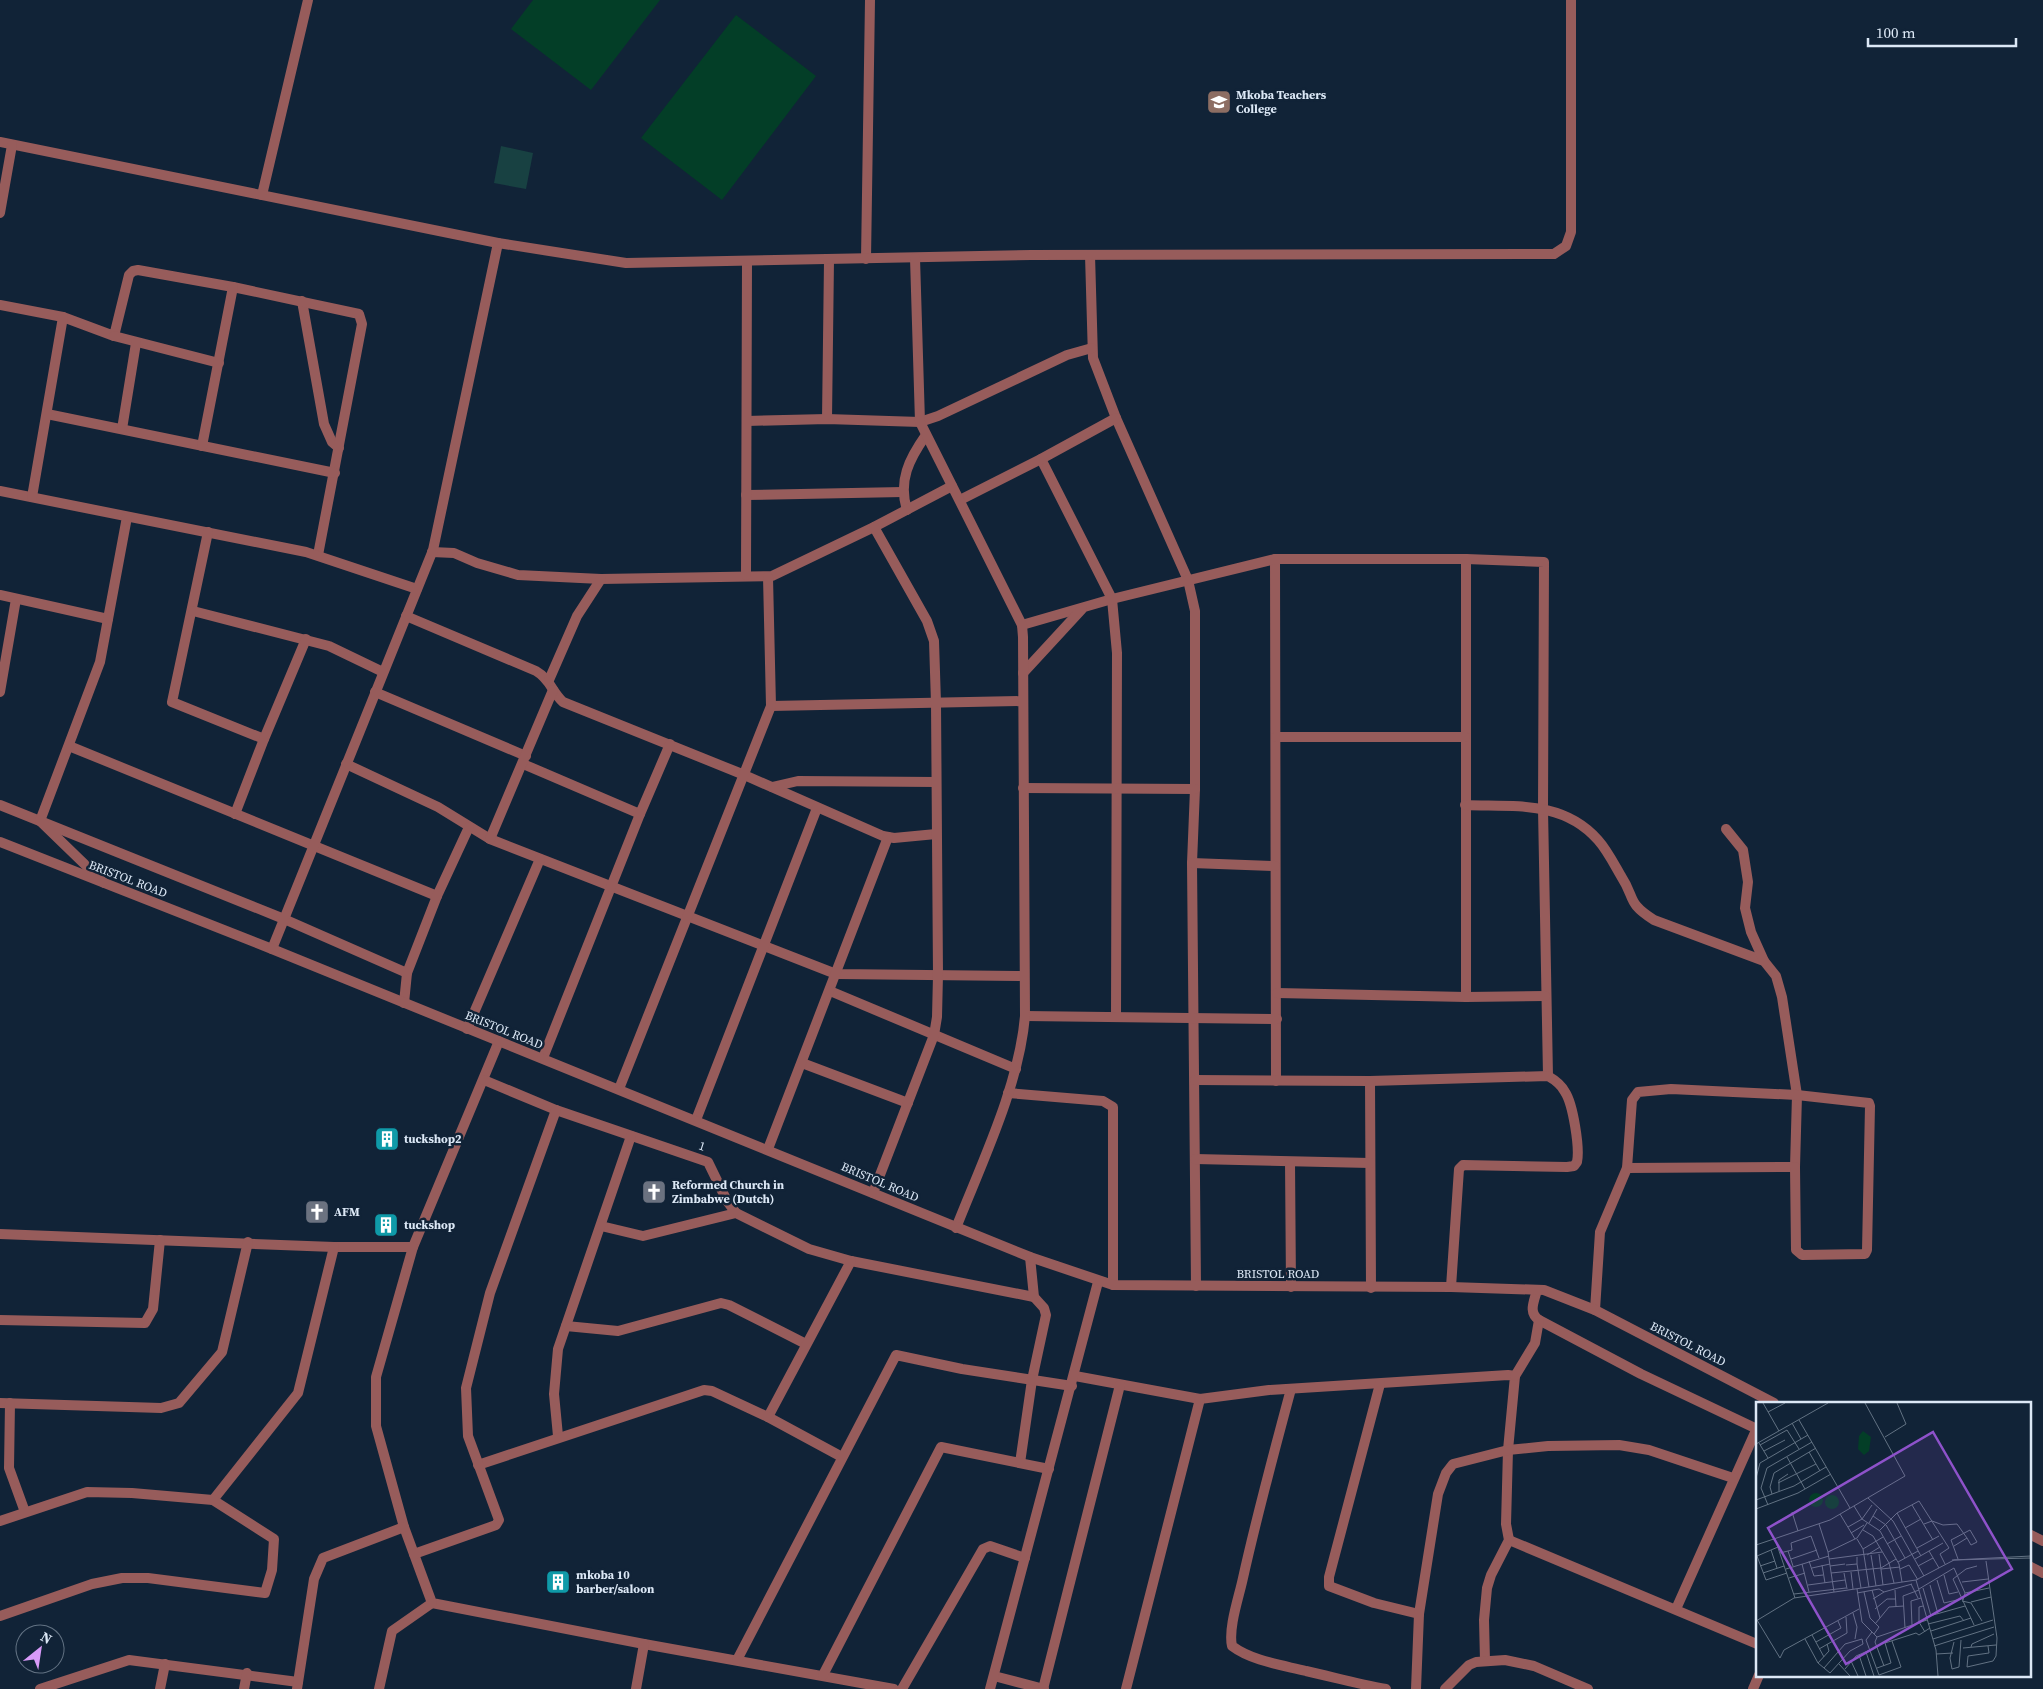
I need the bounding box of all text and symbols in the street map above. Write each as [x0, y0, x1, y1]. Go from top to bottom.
scale bar [1868, 15, 2016, 47]
text: 100 m [1876, 22, 1916, 43]
place label: Mkoba Teachers College [1236, 87, 1327, 117]
school or university icon: Mkoba Teachers College [1206, 89, 1232, 115]
street label: BRISTOL ROAD [86, 857, 170, 901]
street label: BRISTOL ROAD [463, 1007, 545, 1053]
building icon: tuckshop2 [374, 1126, 400, 1152]
place label: tuckshop2 [404, 1131, 462, 1147]
street label: 1 [697, 1137, 707, 1155]
street label: BRISTOL ROAD [839, 1158, 921, 1206]
place label: Reformed Church in Zimbabwe (Dutch) [672, 1177, 785, 1207]
church icon: Reformed Church in Zimbabwe (Dutch) [641, 1179, 667, 1205]
church icon: AFM [304, 1199, 330, 1225]
place label: AFM [334, 1204, 360, 1220]
building icon: tuckshop [373, 1212, 399, 1238]
place label: tuckshop [404, 1217, 455, 1233]
street label: BRISTOL ROAD [1237, 1266, 1319, 1282]
street label: BRISTOL ROAD [1647, 1318, 1729, 1370]
inset map [1756, 1402, 2030, 1676]
place label: mkoba 10 barber/saloon [576, 1567, 655, 1597]
building icon: mkoba 10 barber/saloon [545, 1569, 571, 1595]
north arrow [15, 1624, 65, 1674]
text: N [37, 1627, 56, 1649]

